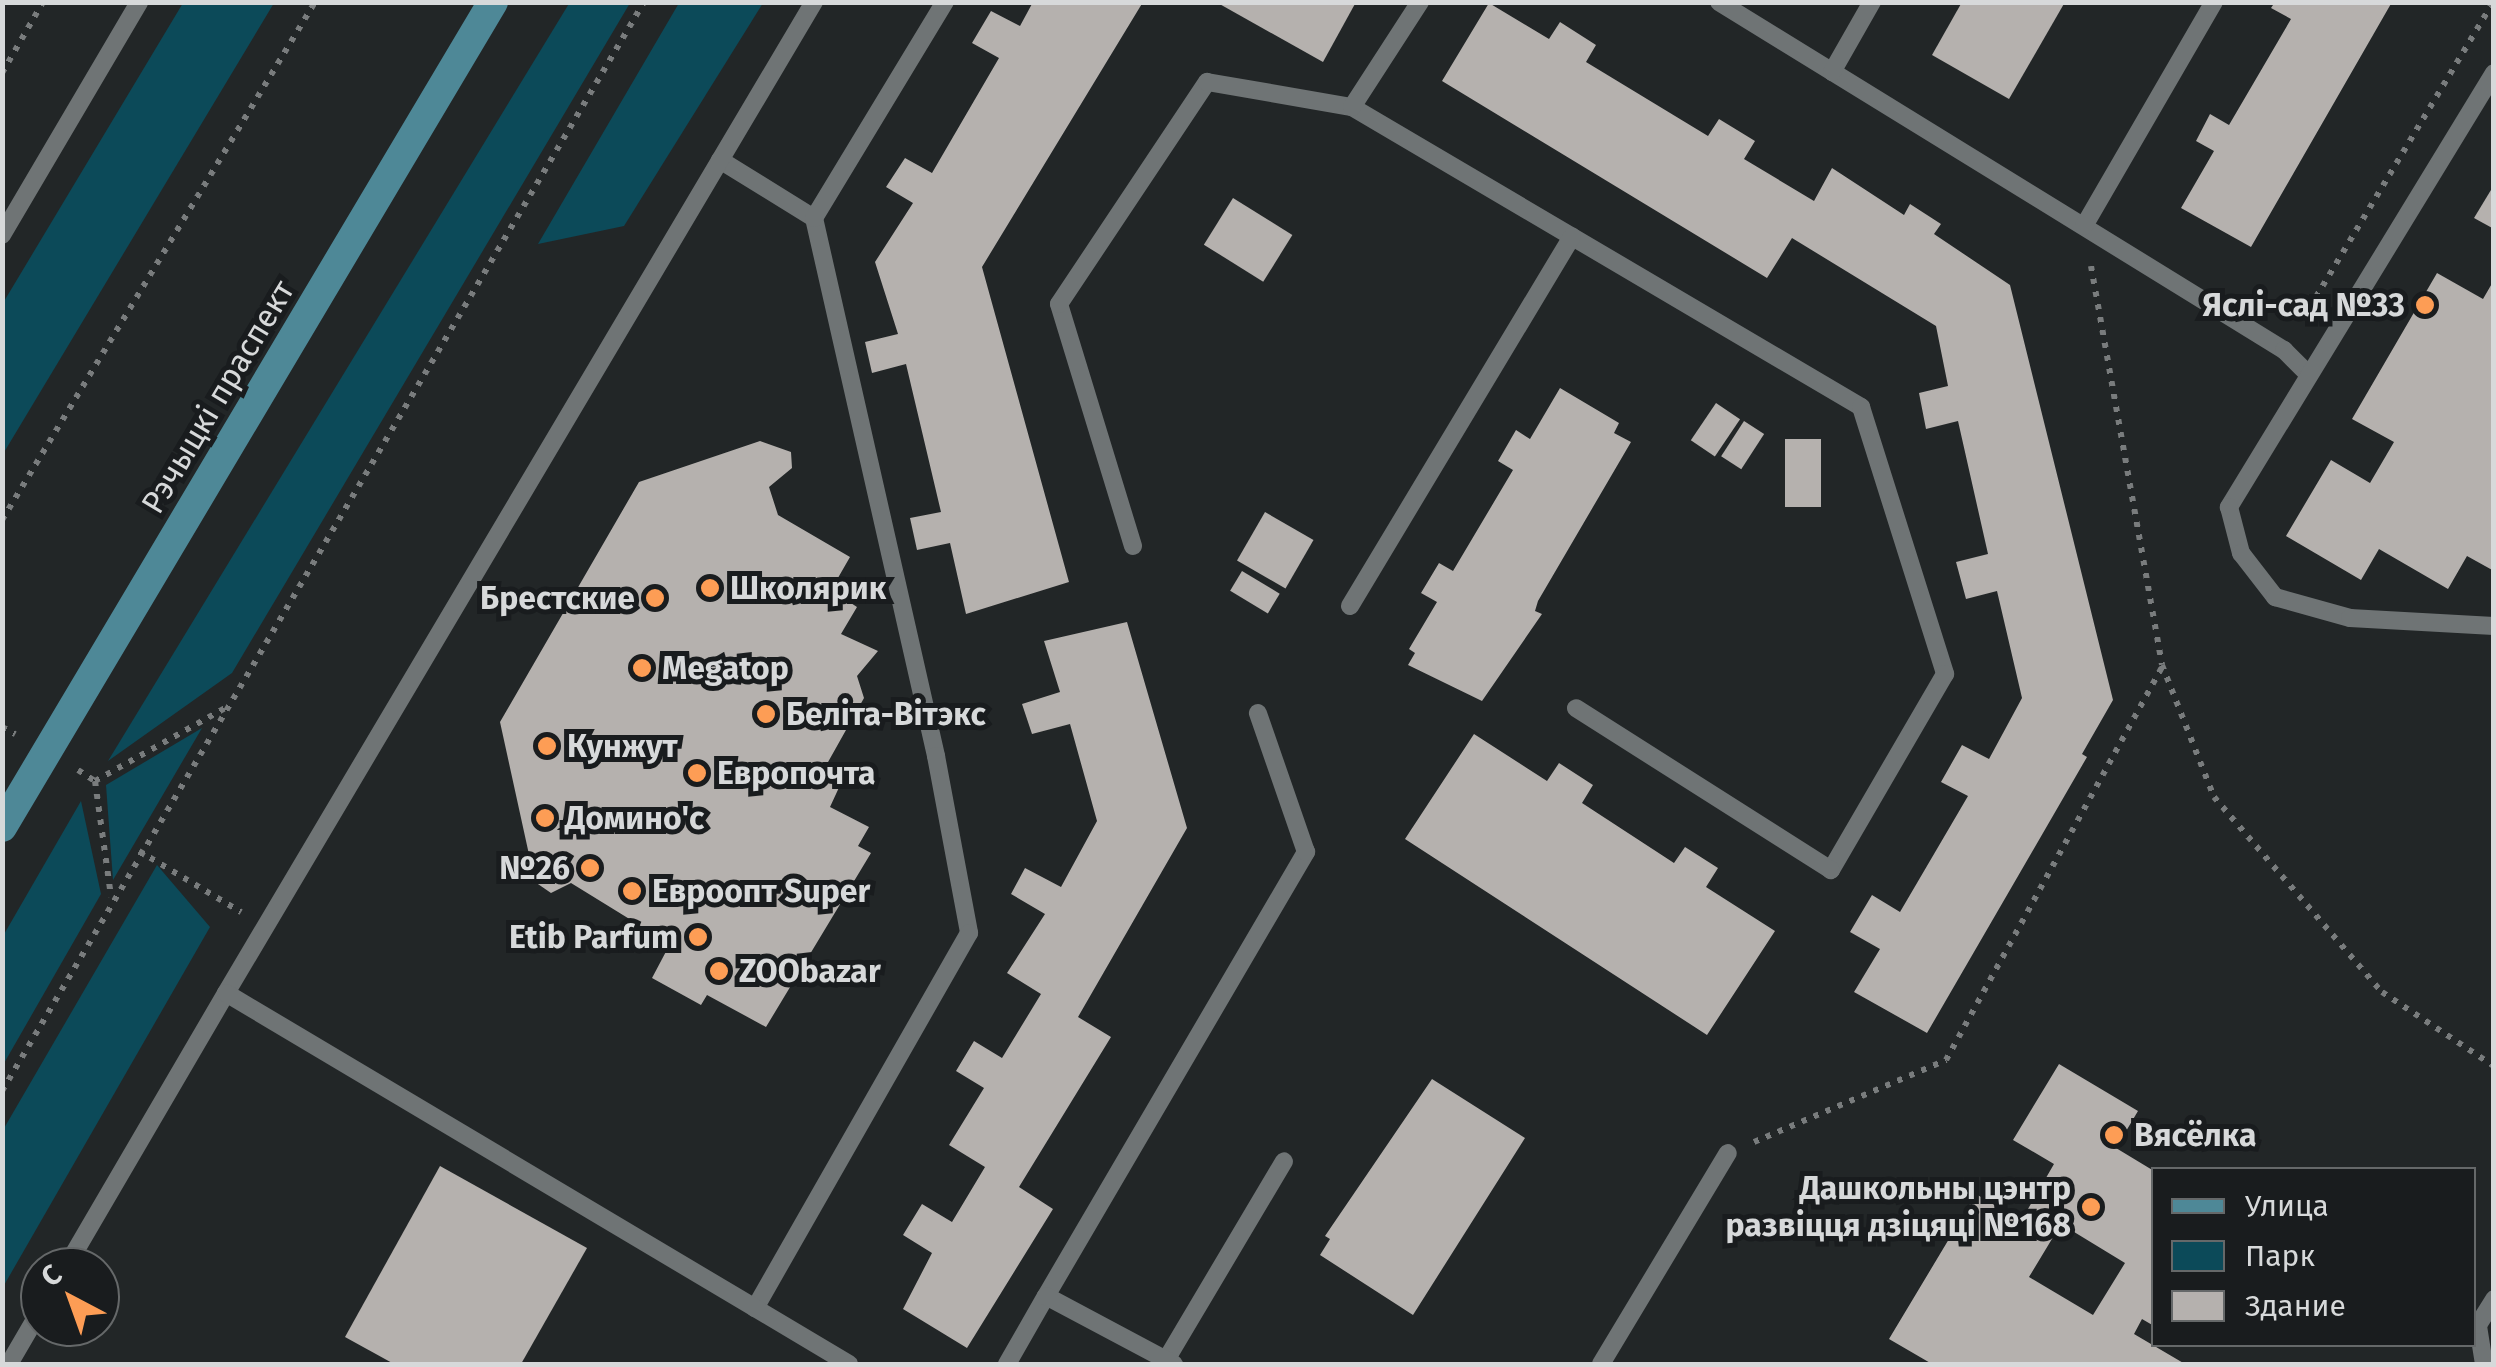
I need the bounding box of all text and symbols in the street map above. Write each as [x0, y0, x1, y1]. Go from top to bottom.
street label: Рэчыцкі праспект [133, 274, 303, 520]
place label: Яслі-сад №33 [2203, 286, 2405, 324]
marker: Яслі-сад №33 [2414, 294, 2436, 316]
place label: Школярик [730, 569, 886, 607]
marker: Школярик [699, 577, 721, 599]
place label: Брестские [480, 579, 635, 617]
marker: Брестские [644, 587, 666, 609]
place label: Megatop [662, 649, 789, 687]
marker: Megatop [631, 657, 653, 679]
place label: Беліта-Вітэкс [786, 695, 986, 733]
marker: Беліта-Вітэкс [755, 703, 777, 725]
place label: Кунжут [567, 727, 678, 765]
marker: Кунжут [536, 735, 558, 757]
place label: Европочта [717, 754, 875, 792]
marker: Европочта [686, 762, 708, 784]
place label: Домино'c [565, 799, 704, 837]
marker: Домино'c [534, 807, 556, 829]
place label: №26 [499, 849, 570, 887]
marker: №26 [579, 857, 601, 879]
place label: Евроопт Super [652, 872, 870, 910]
marker: Евроопт Super [621, 880, 643, 902]
place label: Etib Parfum [509, 918, 678, 956]
marker: Etib Parfum [687, 926, 709, 948]
place label: ZOObazar [739, 952, 881, 990]
marker: ZOObazar [708, 960, 730, 982]
place label: Вясёлка [2134, 1116, 2256, 1154]
marker: Вясёлка [2103, 1124, 2125, 1146]
legend [2151, 1167, 2476, 1347]
place label: Дашкольны цэнтр развіцця дзіцяці №168 [1726, 1170, 2071, 1245]
text: Улица [2245, 1188, 2329, 1224]
marker: Дашкольны цэнтр развіцця дзіцяці №168 [2080, 1196, 2102, 1218]
text: Парк [2245, 1238, 2315, 1274]
north arrow [20, 1247, 120, 1347]
text: С [34, 1258, 68, 1293]
text: Здание [2245, 1288, 2346, 1324]

